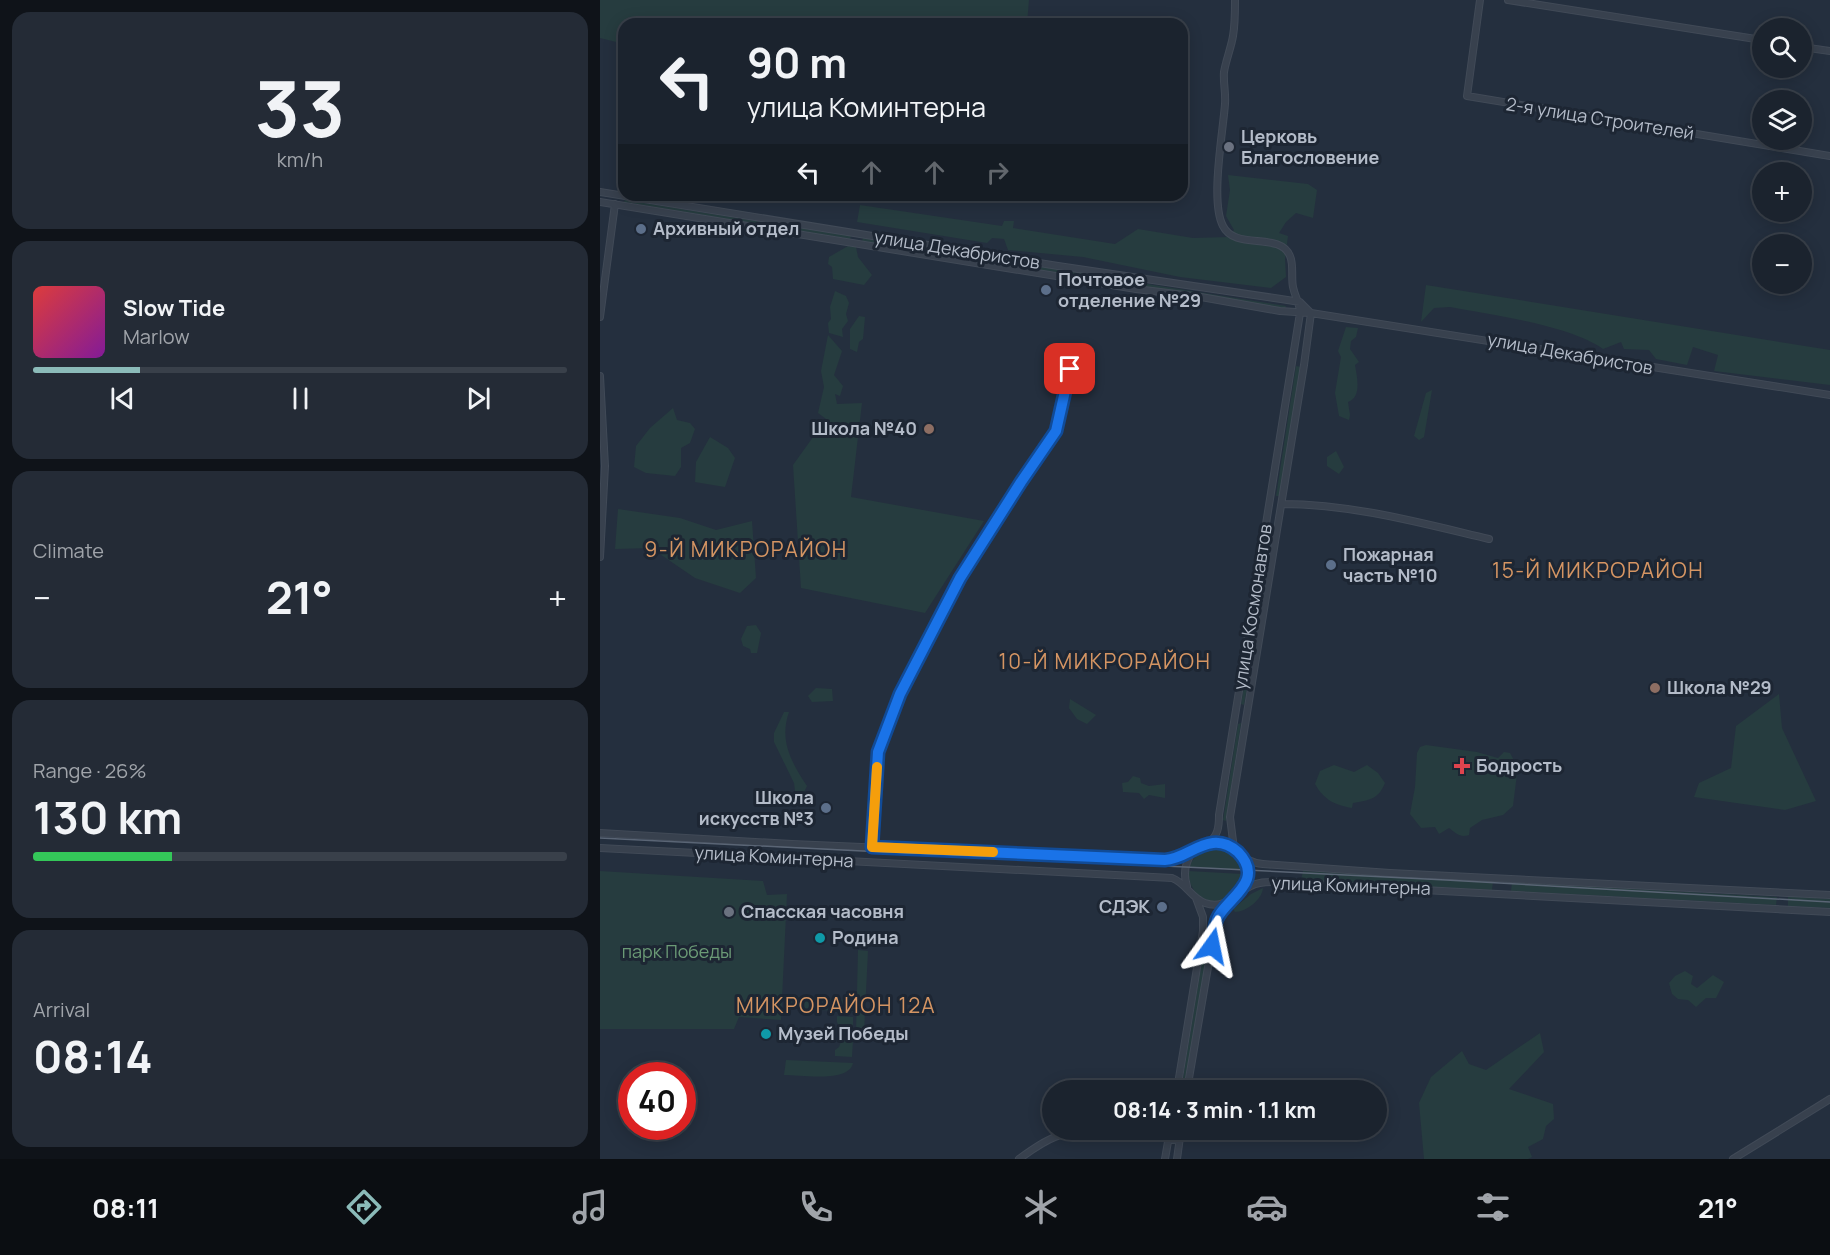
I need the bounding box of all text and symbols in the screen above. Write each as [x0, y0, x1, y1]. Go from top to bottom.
map controls [1752, 18, 1812, 294]
button: search [1752, 18, 1812, 78]
text: 90 m [747, 33, 847, 91]
icon: left [648, 42, 726, 120]
text: 33 [255, 54, 345, 160]
text: улица Коминтерна [747, 88, 986, 125]
button: layers [1752, 90, 1812, 150]
street label: 2-я улица Строителей [1504, 91, 1696, 145]
place label: Церковь Благословение [1241, 124, 1379, 169]
marker: Церковь Благословение [1222, 140, 1236, 154]
text: km/h [277, 146, 323, 173]
icon: left [792, 156, 825, 189]
icon: ahead [855, 156, 888, 189]
icon: ahead [918, 156, 951, 189]
icon: right [981, 156, 1014, 189]
button: + [1752, 162, 1812, 222]
place label: Архивный отдел [653, 216, 799, 240]
marker: Архивный отдел [634, 222, 648, 236]
street label: улица Декабристов [873, 224, 1042, 274]
button: − [1752, 234, 1812, 294]
place label: Почтовое отделение №29 [1058, 267, 1201, 312]
marker: Почтовое отделение №29 [1039, 283, 1053, 297]
text: Slow Tide [123, 293, 225, 323]
text: Marlow [123, 323, 190, 350]
street label: улица Декабристов [1486, 327, 1655, 379]
pin [1044, 343, 1095, 394]
icon: arrive [1053, 352, 1086, 385]
icon: previous [106, 382, 139, 415]
icon: pause [284, 382, 317, 415]
icon: next [462, 382, 495, 415]
place label: Школа №40 [811, 416, 917, 440]
marker: Школа №40 [922, 422, 936, 436]
street label: улица Космонавтов [1227, 522, 1277, 692]
district label: 9-Й МИКРОРАЙОН [644, 535, 848, 563]
text: Climate [33, 537, 104, 564]
place label: Пожарная часть №10 [1343, 542, 1438, 587]
district label: 15-Й МИКРОРАЙОН [1492, 556, 1704, 584]
marker: Пожарная часть №10 [1324, 558, 1338, 572]
text: 21° [266, 566, 333, 628]
text: − [33, 575, 51, 620]
text: + [548, 575, 567, 620]
district label: 10-Й МИКРОРАЙОН [999, 647, 1211, 675]
place label: Школа №29 [1667, 675, 1772, 699]
marker: Школа №29 [1648, 681, 1662, 695]
place label: Бодрость [1476, 753, 1562, 777]
text: Range · 26% [33, 757, 147, 784]
marker: Бодрость [1453, 757, 1471, 775]
place label: Школа искусств №3 [699, 785, 814, 830]
text: 130 km [33, 786, 182, 848]
marker: Школа искусств №3 [819, 801, 833, 815]
street label: улица Коминтерна [694, 840, 854, 872]
street label: улица Коминтерна [1271, 870, 1431, 900]
place label: СДЭК [1099, 894, 1150, 918]
place label: Спасская часовня [741, 899, 904, 923]
marker: СДЭК [1155, 900, 1169, 914]
marker: Спасская часовня [722, 905, 736, 919]
position arrow [1180, 914, 1244, 978]
place label: Родина [832, 925, 899, 949]
marker: Родина [813, 931, 827, 945]
park label: парк Победы [622, 939, 732, 963]
district label: МИКРОРАЙОН 12А [736, 991, 936, 1019]
text: Arrival [33, 996, 90, 1023]
place label: Музей Победы [778, 1021, 909, 1045]
text: 08:14 [33, 1025, 153, 1087]
marker: Музей Победы [759, 1027, 773, 1041]
speed limit sign: 40 [618, 1062, 696, 1140]
text: 08:14 · 3 min · 1.1 km [1113, 1095, 1316, 1125]
icon: directions [343, 1186, 385, 1228]
icon: music [569, 1186, 611, 1228]
icon: phone [795, 1186, 837, 1228]
icon: climate [1020, 1186, 1062, 1228]
icon: car [1246, 1186, 1288, 1228]
icon: filters [1472, 1186, 1514, 1228]
text: 08:11 [92, 1189, 159, 1226]
text: 21° [1698, 1189, 1738, 1226]

